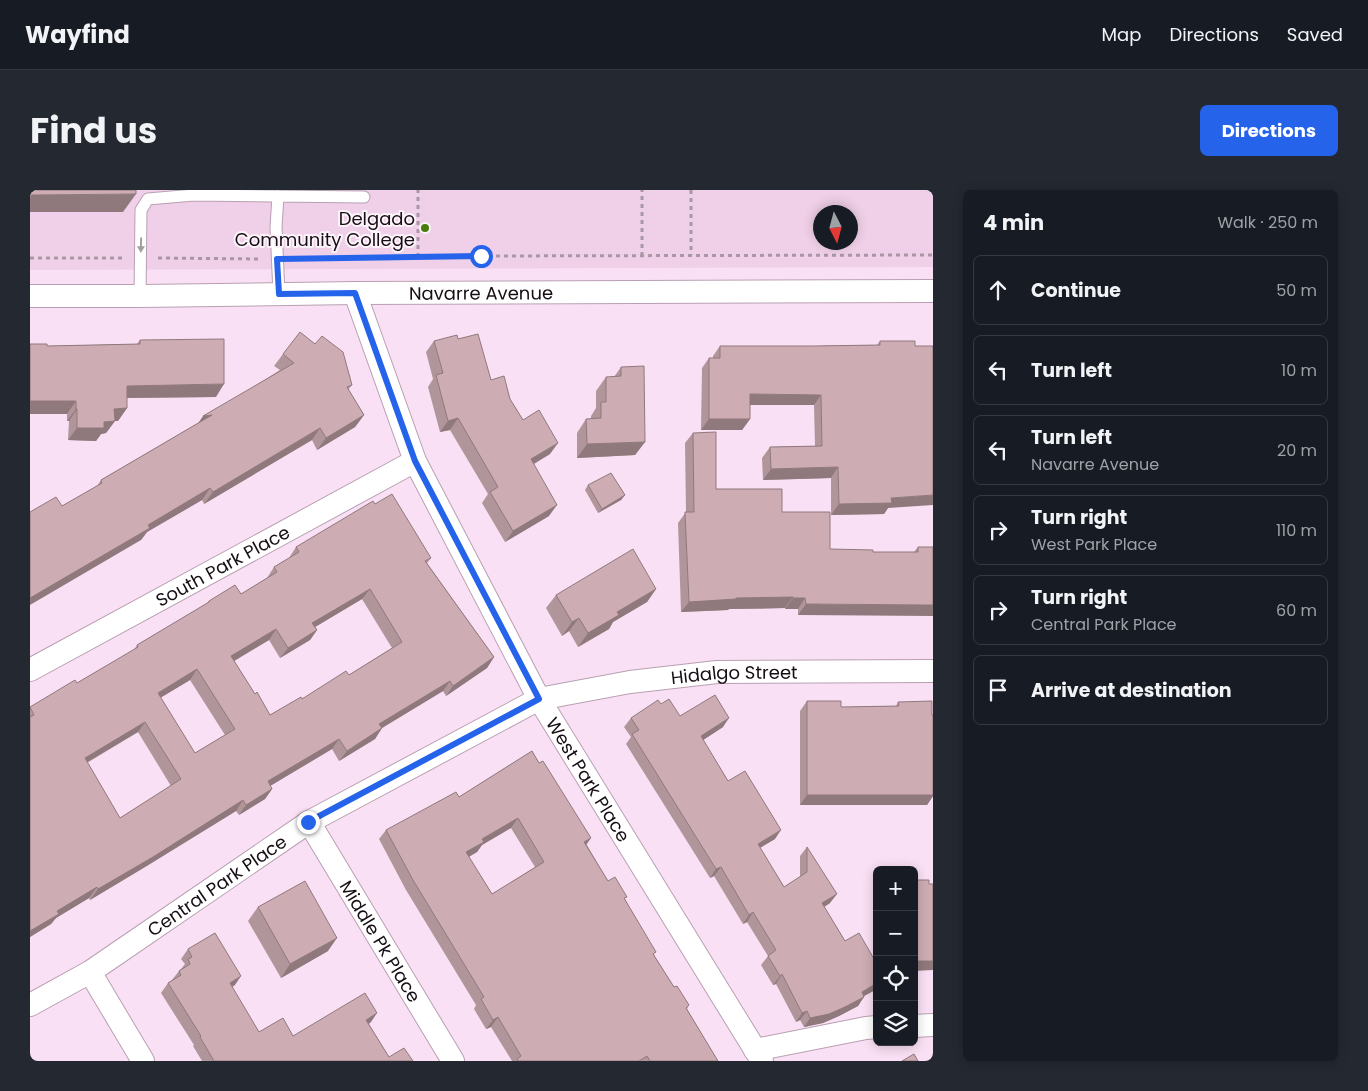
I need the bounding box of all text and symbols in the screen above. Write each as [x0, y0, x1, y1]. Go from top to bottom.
text: Wayfind [25, 18, 130, 51]
text: Map [1102, 22, 1141, 47]
text: Directions [1169, 22, 1259, 47]
text: Saved [1287, 22, 1343, 47]
button: Directions [1200, 105, 1338, 156]
text: Find us [30, 106, 157, 155]
north arrow [813, 205, 858, 250]
place label: Delgado Community College [235, 206, 415, 252]
text: 4 min [983, 208, 1044, 237]
text: Walk · 250 m [1217, 211, 1318, 234]
marker: Delgado Community College [419, 222, 431, 234]
one-way arrow [137, 238, 145, 254]
route start [470, 245, 493, 268]
icon: ahead [984, 276, 1012, 304]
text: Continue [1031, 277, 1121, 304]
text: 50 m [1276, 279, 1317, 302]
street label: Navarre Avenue [409, 280, 553, 305]
icon: left [984, 356, 1012, 384]
text: Turn left [1031, 357, 1112, 384]
text: 10 m [1281, 359, 1317, 382]
text: Turn left [1031, 424, 1112, 451]
icon: left [984, 436, 1012, 464]
text: 20 m [1277, 439, 1317, 462]
text: Navarre Avenue [1031, 453, 1159, 476]
text: Turn right [1031, 504, 1127, 531]
icon: right [984, 516, 1012, 544]
street label: South Park Place [151, 519, 294, 612]
text: 110 m [1276, 519, 1317, 542]
text: West Park Place [1031, 533, 1157, 556]
text: Turn right [1031, 584, 1127, 611]
icon: right [984, 596, 1012, 624]
text: 60 m [1276, 599, 1317, 622]
text: Central Park Place [1031, 613, 1177, 636]
street label: Hidalgo Street [669, 659, 798, 690]
icon: arrive [984, 676, 1012, 704]
text: Arrive at destination [1031, 677, 1232, 704]
street label: West Park Place [541, 712, 636, 846]
route end [297, 811, 320, 834]
street label: Central Park Place [142, 829, 291, 942]
map controls [873, 866, 918, 1046]
button: + [873, 866, 918, 911]
street label: Middle Pk Place [334, 875, 427, 1007]
button: − [873, 911, 918, 956]
button: locate [873, 956, 918, 1001]
button: layers [873, 1001, 918, 1046]

